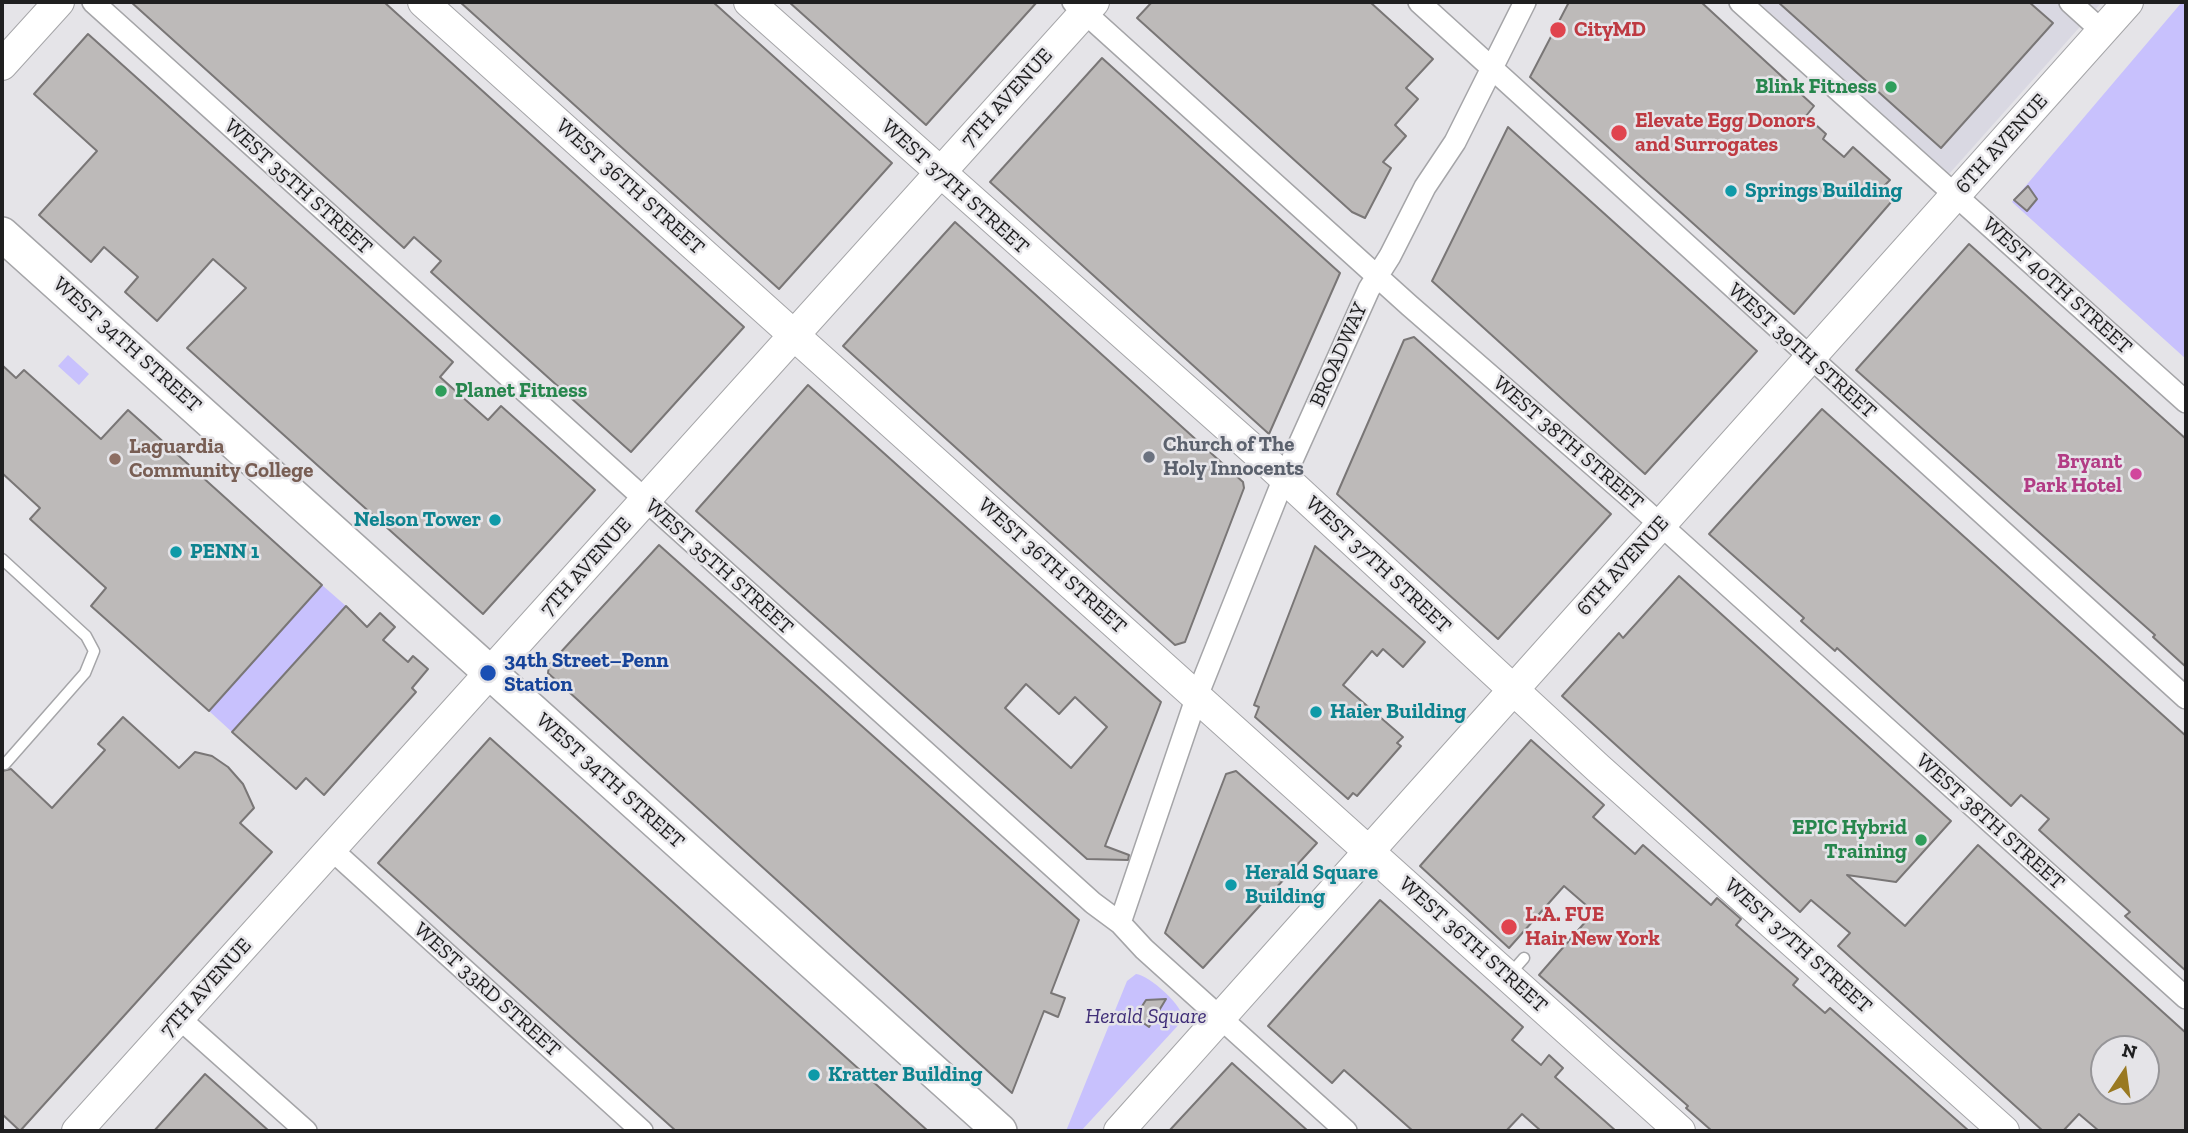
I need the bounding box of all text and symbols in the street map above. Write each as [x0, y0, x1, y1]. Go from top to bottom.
place label: CityMD [1574, 17, 1646, 43]
marker: CityMD [1548, 20, 1568, 40]
street label: 7TH AVENUE [956, 43, 1058, 153]
place label: Blink Fitness [1755, 74, 1877, 100]
marker: Blink Fitness [1883, 79, 1899, 95]
street label: 6TH AVENUE [1951, 89, 2053, 199]
place label: Elevate Egg Donors and Surrogates [1635, 108, 1816, 158]
street label: WEST 35TH STREET [219, 114, 377, 260]
street label: WEST 36TH STREET [551, 114, 709, 260]
street label: WEST 37TH STREET [876, 114, 1034, 260]
marker: Elevate Egg Donors and Surrogates [1609, 123, 1629, 143]
place label: Springs Building [1745, 178, 1902, 204]
marker: Springs Building [1723, 183, 1739, 199]
street label: WEST 40TH STREET [1977, 212, 2137, 360]
street label: WEST 34TH STREET [48, 272, 206, 418]
street label: WEST 39TH STREET [1723, 278, 1881, 424]
street label: BROADWAY [1305, 299, 1373, 411]
street label: WEST 38TH STREET [1488, 371, 1648, 515]
place label: Planet Fitness [455, 378, 587, 404]
marker: Planet Fitness [433, 383, 449, 399]
place label: Church of The Holy Innocents [1163, 432, 1304, 482]
place label: Laguardia Community College [129, 434, 313, 484]
marker: Church of The Holy Innocents [1141, 449, 1157, 465]
place label: Bryant Park Hotel [2023, 449, 2122, 499]
marker: Laguardia Community College [107, 451, 123, 467]
marker: Bryant Park Hotel [2128, 466, 2144, 482]
street label: WEST 37TH STREET [1300, 491, 1456, 639]
street label: WEST 36TH STREET [973, 493, 1131, 639]
street label: WEST 35TH STREET [640, 494, 798, 640]
place label: Nelson Tower [354, 507, 481, 533]
street label: 6TH AVENUE [1572, 511, 1674, 621]
marker: Nelson Tower [487, 512, 503, 528]
street label: 7TH AVENUE [535, 512, 637, 622]
place label: PENN 1 [190, 539, 259, 565]
marker: PENN 1 [168, 544, 184, 560]
place label: 34th Street–Penn Station [504, 648, 669, 698]
marker: 34th Street–Penn Station [478, 663, 498, 683]
place label: Haier Building [1330, 699, 1466, 725]
marker: Haier Building [1308, 704, 1324, 720]
street label: WEST 34TH STREET [531, 708, 689, 854]
street label: WEST 38TH STREET [1911, 749, 2069, 895]
place label: EPIC Hybrid Training [1792, 815, 1907, 865]
marker: EPIC Hybrid Training [1913, 832, 1929, 848]
place label: Herald Square Building [1245, 860, 1378, 910]
street label: WEST 36TH STREET [1394, 872, 1552, 1018]
street label: WEST 37TH STREET [1719, 873, 1877, 1019]
marker: Herald Square Building [1223, 877, 1239, 893]
place label: L.A. FUE Hair New York [1525, 902, 1660, 952]
street label: WEST 33RD STREET [408, 917, 566, 1063]
marker: L.A. FUE Hair New York [1499, 917, 1519, 937]
street label: 7TH AVENUE [155, 933, 257, 1043]
park label: Herald Square [1085, 1004, 1207, 1030]
north arrow [2090, 1035, 2160, 1105]
text: N [2120, 1038, 2139, 1064]
place label: Kratter Building [828, 1062, 982, 1088]
marker: Kratter Building [806, 1067, 822, 1083]

